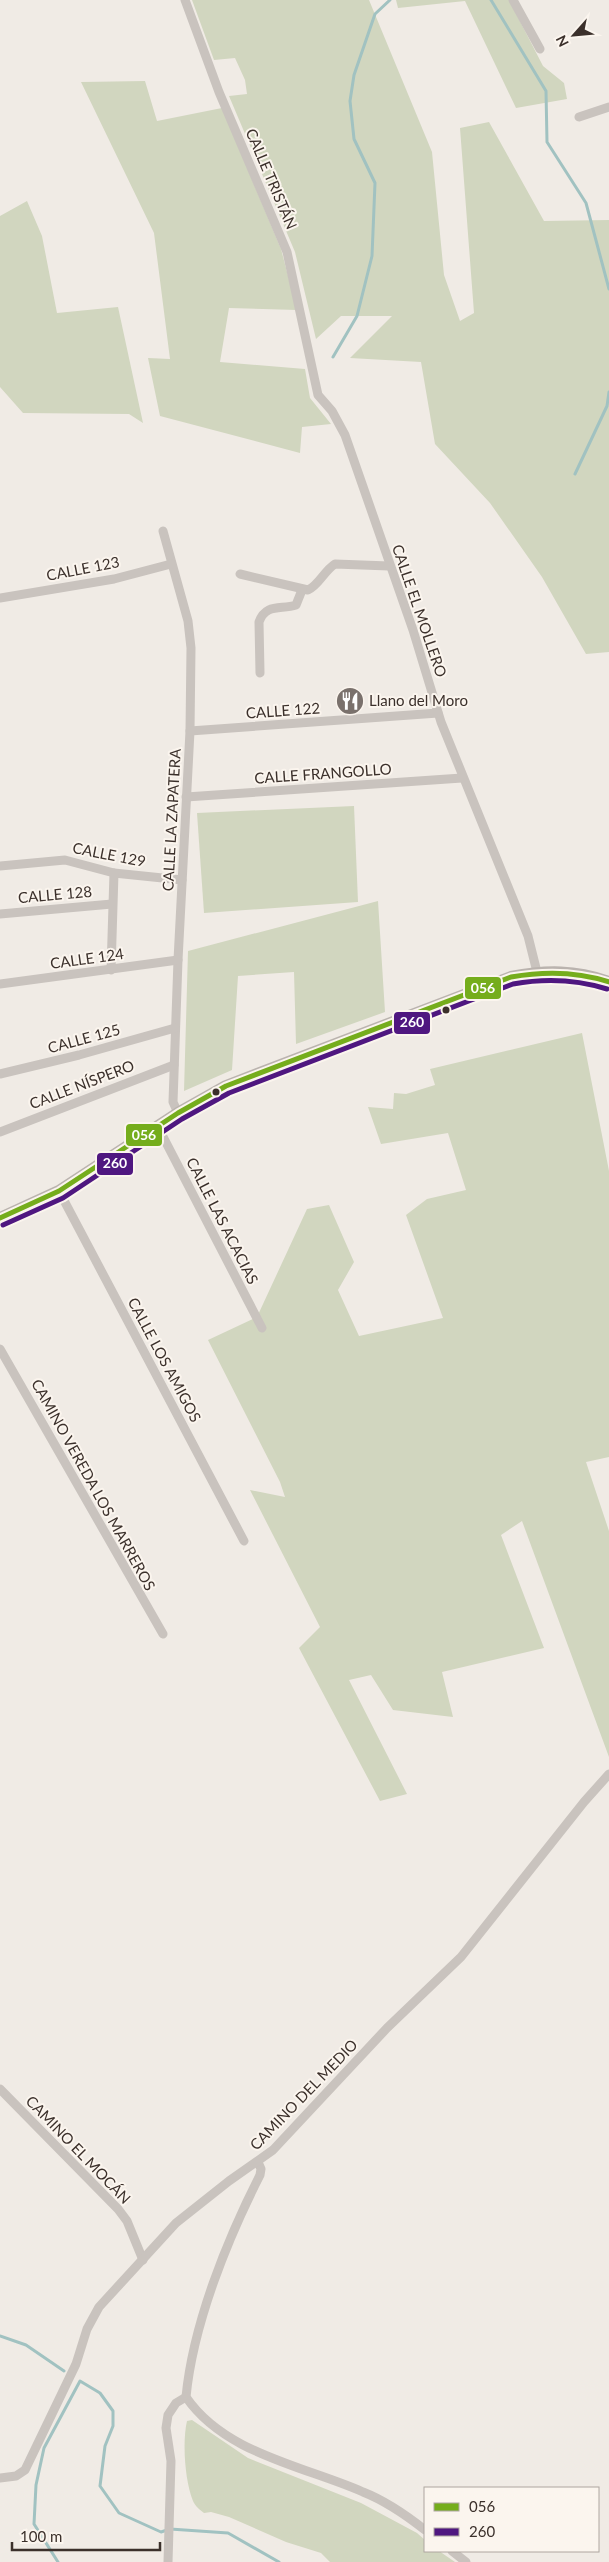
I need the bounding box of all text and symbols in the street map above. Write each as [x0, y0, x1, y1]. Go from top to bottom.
north arrow [549, 10, 599, 60]
text: N [552, 32, 572, 50]
street label: CALLE TRISTÁN [243, 126, 301, 232]
street label: CALLE EL MOLLERO [389, 542, 451, 679]
street label: CALLE 123 [45, 552, 121, 584]
restaurant icon: Llano del Moro [335, 686, 365, 716]
place label: Llano del Moro [369, 691, 468, 709]
street label: CALLE 122 [245, 698, 321, 722]
street label: CALLE LA ZAPATERA [158, 747, 184, 892]
street label: CALLE FRANGOLLO [254, 759, 392, 787]
street label: CALLE 129 [71, 838, 147, 870]
street label: CALLE 128 [17, 882, 93, 906]
street label: CALLE 124 [49, 944, 125, 972]
line badge: 056 [464, 976, 502, 1000]
text: 056 [471, 979, 495, 996]
unlabelled marker [441, 1005, 451, 1015]
line badge: 260 [393, 1011, 431, 1035]
text: 260 [400, 1013, 424, 1030]
street label: CALLE 125 [46, 1020, 122, 1056]
street label: CALLE NÍSPERO [27, 1056, 137, 1112]
unlabelled marker [211, 1087, 221, 1097]
line badge: 056 [125, 1123, 163, 1147]
text: 056 [132, 1126, 156, 1143]
line badge: 260 [96, 1152, 134, 1176]
text: 260 [103, 1154, 127, 1171]
street label: CALLE LAS ACACIAS [183, 1154, 263, 1287]
street label: CALLE LOS AMIGOS [125, 1294, 205, 1425]
street label: CAMINO VEREDA LOS MARREROS [28, 1376, 160, 1593]
street label: CAMINO DEL MEDIO [246, 2035, 361, 2153]
street label: CAMINO EL MOCÁN [23, 2092, 135, 2207]
legend [424, 2487, 599, 2552]
text: 056 [469, 2497, 495, 2515]
scale bar [12, 2520, 160, 2552]
text: 260 [469, 2522, 495, 2540]
text: 100 m [20, 2527, 62, 2545]

